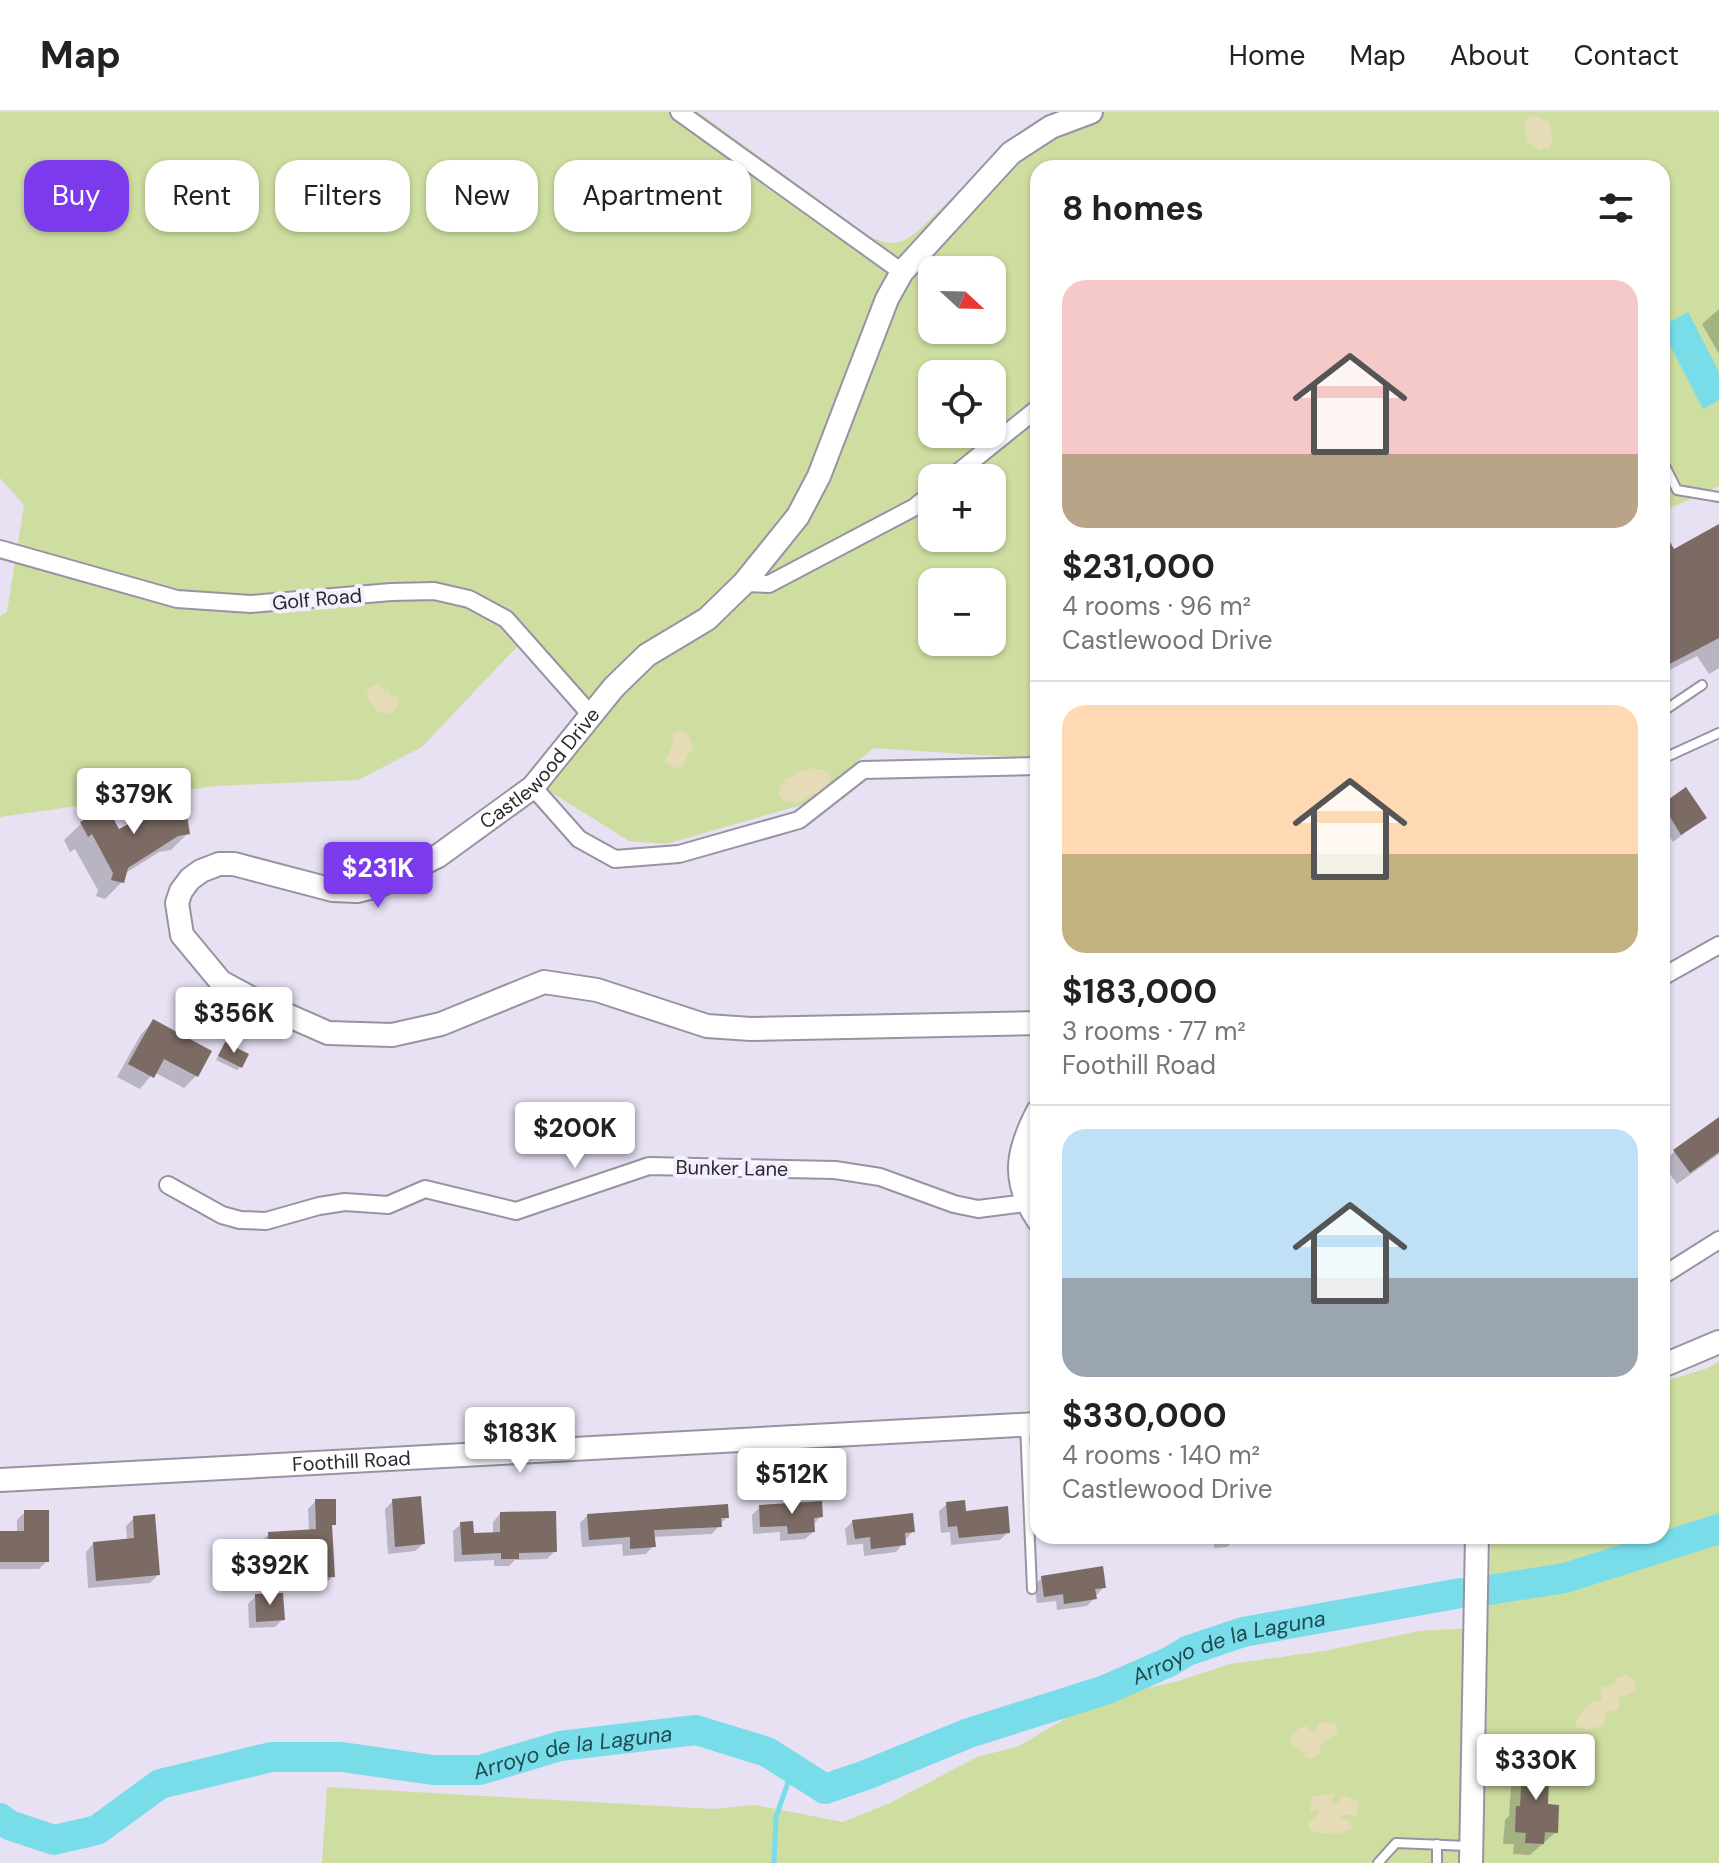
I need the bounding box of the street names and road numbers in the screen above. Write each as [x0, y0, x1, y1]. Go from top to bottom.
street label: Golf Road [271, 582, 363, 616]
street label: Castlewood Drive [474, 702, 605, 835]
street label: Bunker Lane [675, 1154, 789, 1182]
street label: Foothill Road [292, 1445, 411, 1477]

